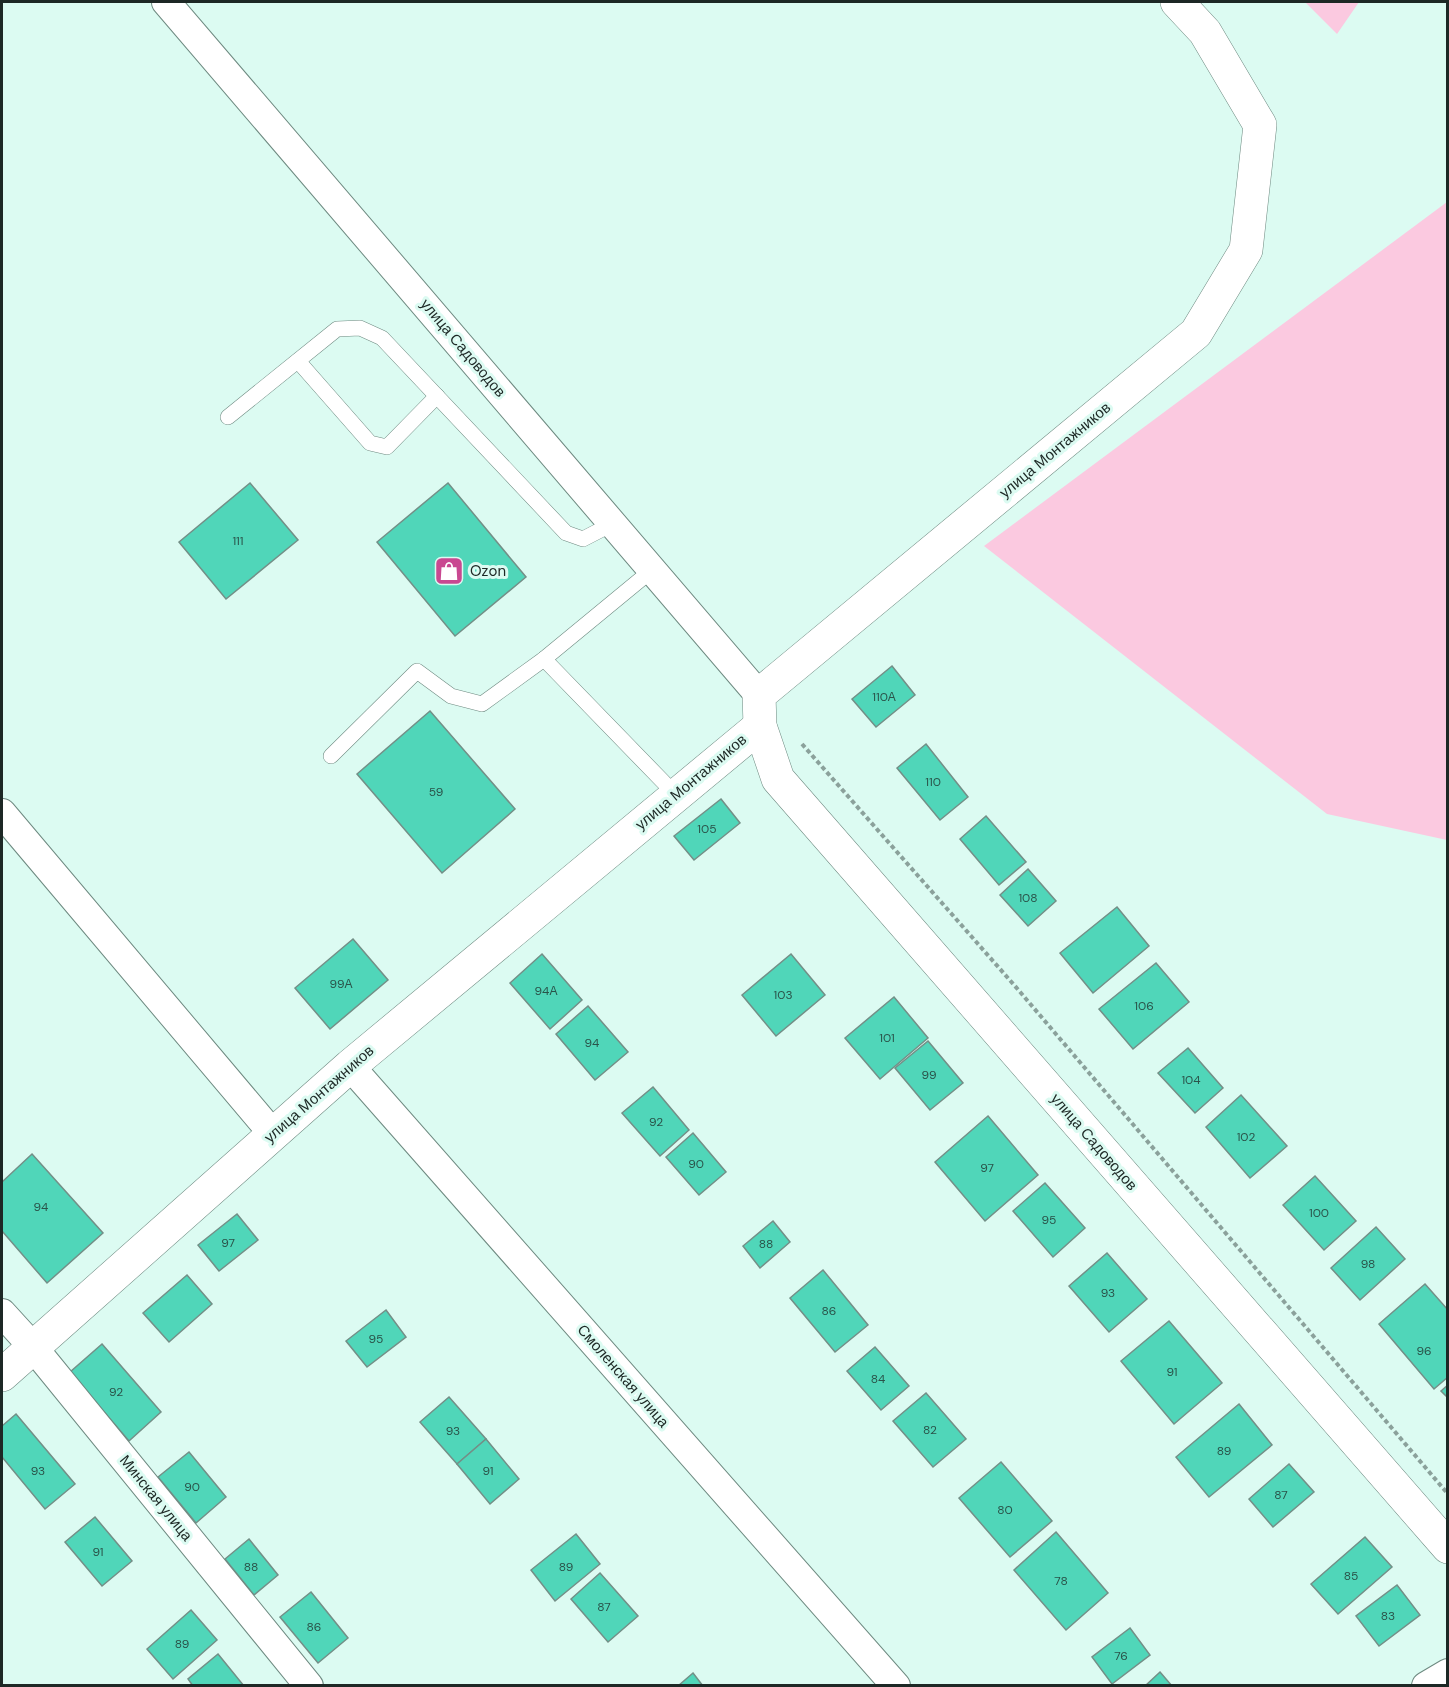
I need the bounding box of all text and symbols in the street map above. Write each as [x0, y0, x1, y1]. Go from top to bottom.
street label: улица Садоводов [416, 295, 510, 401]
street label: улица Монтажников [995, 398, 1115, 502]
house number: 111 [232, 533, 244, 549]
shop icon: Ozon [433, 555, 465, 587]
place label: Ozon [470, 561, 506, 581]
house number: 110А [872, 689, 896, 705]
street label: улица Монтажников [631, 730, 751, 834]
house number: 110 [925, 774, 941, 790]
house number: 59 [429, 784, 443, 800]
house number: 105 [697, 821, 717, 837]
house number: 108 [1018, 890, 1038, 906]
house number: 99А [329, 976, 353, 992]
house number: 94А [535, 983, 557, 999]
house number: 103 [773, 987, 793, 1003]
house number: 106 [1134, 998, 1154, 1014]
house number: 101 [879, 1030, 895, 1046]
house number: 94 [585, 1035, 599, 1051]
street label: улица Монтажников [260, 1041, 378, 1147]
house number: 99 [921, 1067, 937, 1083]
house number: 104 [1181, 1072, 1201, 1088]
street label: улица Садоводов [1046, 1089, 1142, 1195]
house number: 92 [649, 1114, 663, 1130]
house number: 102 [1237, 1129, 1255, 1145]
house number: 90 [688, 1156, 704, 1172]
house number: 97 [980, 1160, 994, 1176]
house number: 94 [34, 1199, 48, 1215]
house number: 100 [1309, 1205, 1329, 1221]
house number: 95 [1042, 1212, 1056, 1228]
house number: 97 [221, 1235, 235, 1251]
house number: 88 [759, 1236, 773, 1252]
house number: 98 [1361, 1256, 1375, 1272]
house number: 93 [1101, 1285, 1115, 1301]
house number: 86 [822, 1303, 836, 1319]
street label: Смоленская улица [573, 1320, 674, 1432]
house number: 95 [369, 1331, 383, 1347]
house number: 96 [1416, 1343, 1432, 1359]
house number: 91 [1166, 1364, 1178, 1380]
house number: 84 [871, 1371, 885, 1387]
house number: 92 [109, 1384, 123, 1400]
house number: 82 [923, 1422, 937, 1438]
house number: 93 [446, 1423, 460, 1439]
house number: 89 [1217, 1443, 1231, 1459]
street label: Минская улица [115, 1451, 197, 1546]
house number: 93 [31, 1463, 45, 1479]
house number: 91 [482, 1463, 494, 1479]
house number: 90 [184, 1479, 200, 1495]
house number: 87 [1274, 1487, 1288, 1503]
house number: 80 [997, 1502, 1013, 1518]
house number: 91 [92, 1544, 104, 1560]
house number: 88 [244, 1559, 258, 1575]
house number: 89 [559, 1559, 573, 1575]
house number: 85 [1344, 1568, 1358, 1584]
house number: 78 [1054, 1573, 1068, 1589]
house number: 87 [597, 1599, 611, 1615]
house number: 83 [1381, 1608, 1395, 1624]
house number: 86 [307, 1619, 321, 1635]
house number: 89 [175, 1636, 189, 1652]
house number: 76 [1114, 1648, 1128, 1664]

